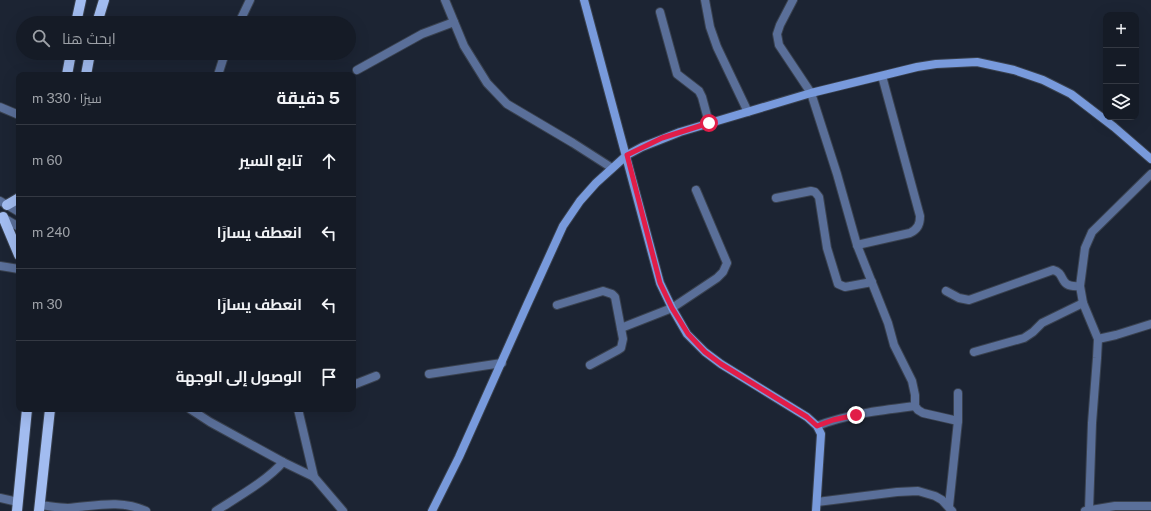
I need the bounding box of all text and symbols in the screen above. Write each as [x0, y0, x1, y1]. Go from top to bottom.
map controls [1103, 12, 1139, 120]
button: + [1103, 12, 1139, 48]
search box [16, 16, 356, 60]
icon: search [30, 27, 52, 49]
text: ابحث هنا [62, 30, 116, 47]
button: − [1103, 48, 1139, 84]
button: layers [1103, 84, 1139, 120]
text: 5 دقيقة [277, 88, 340, 108]
text: سيرًا · 330 m [32, 91, 102, 106]
route start [700, 114, 718, 132]
icon: ahead [318, 150, 340, 172]
text: تابع السير [239, 152, 302, 169]
text: 60 m [32, 153, 62, 168]
icon: left [318, 222, 340, 244]
text: انعطف يسارًا [217, 224, 302, 241]
text: 240 m [32, 225, 70, 240]
icon: left [318, 294, 340, 316]
text: انعطف يسارًا [217, 296, 302, 313]
text: 30 m [32, 297, 62, 312]
icon: arrive [318, 366, 340, 388]
text: الوصول إلى الوجهة [176, 368, 302, 385]
route end [847, 406, 865, 424]

